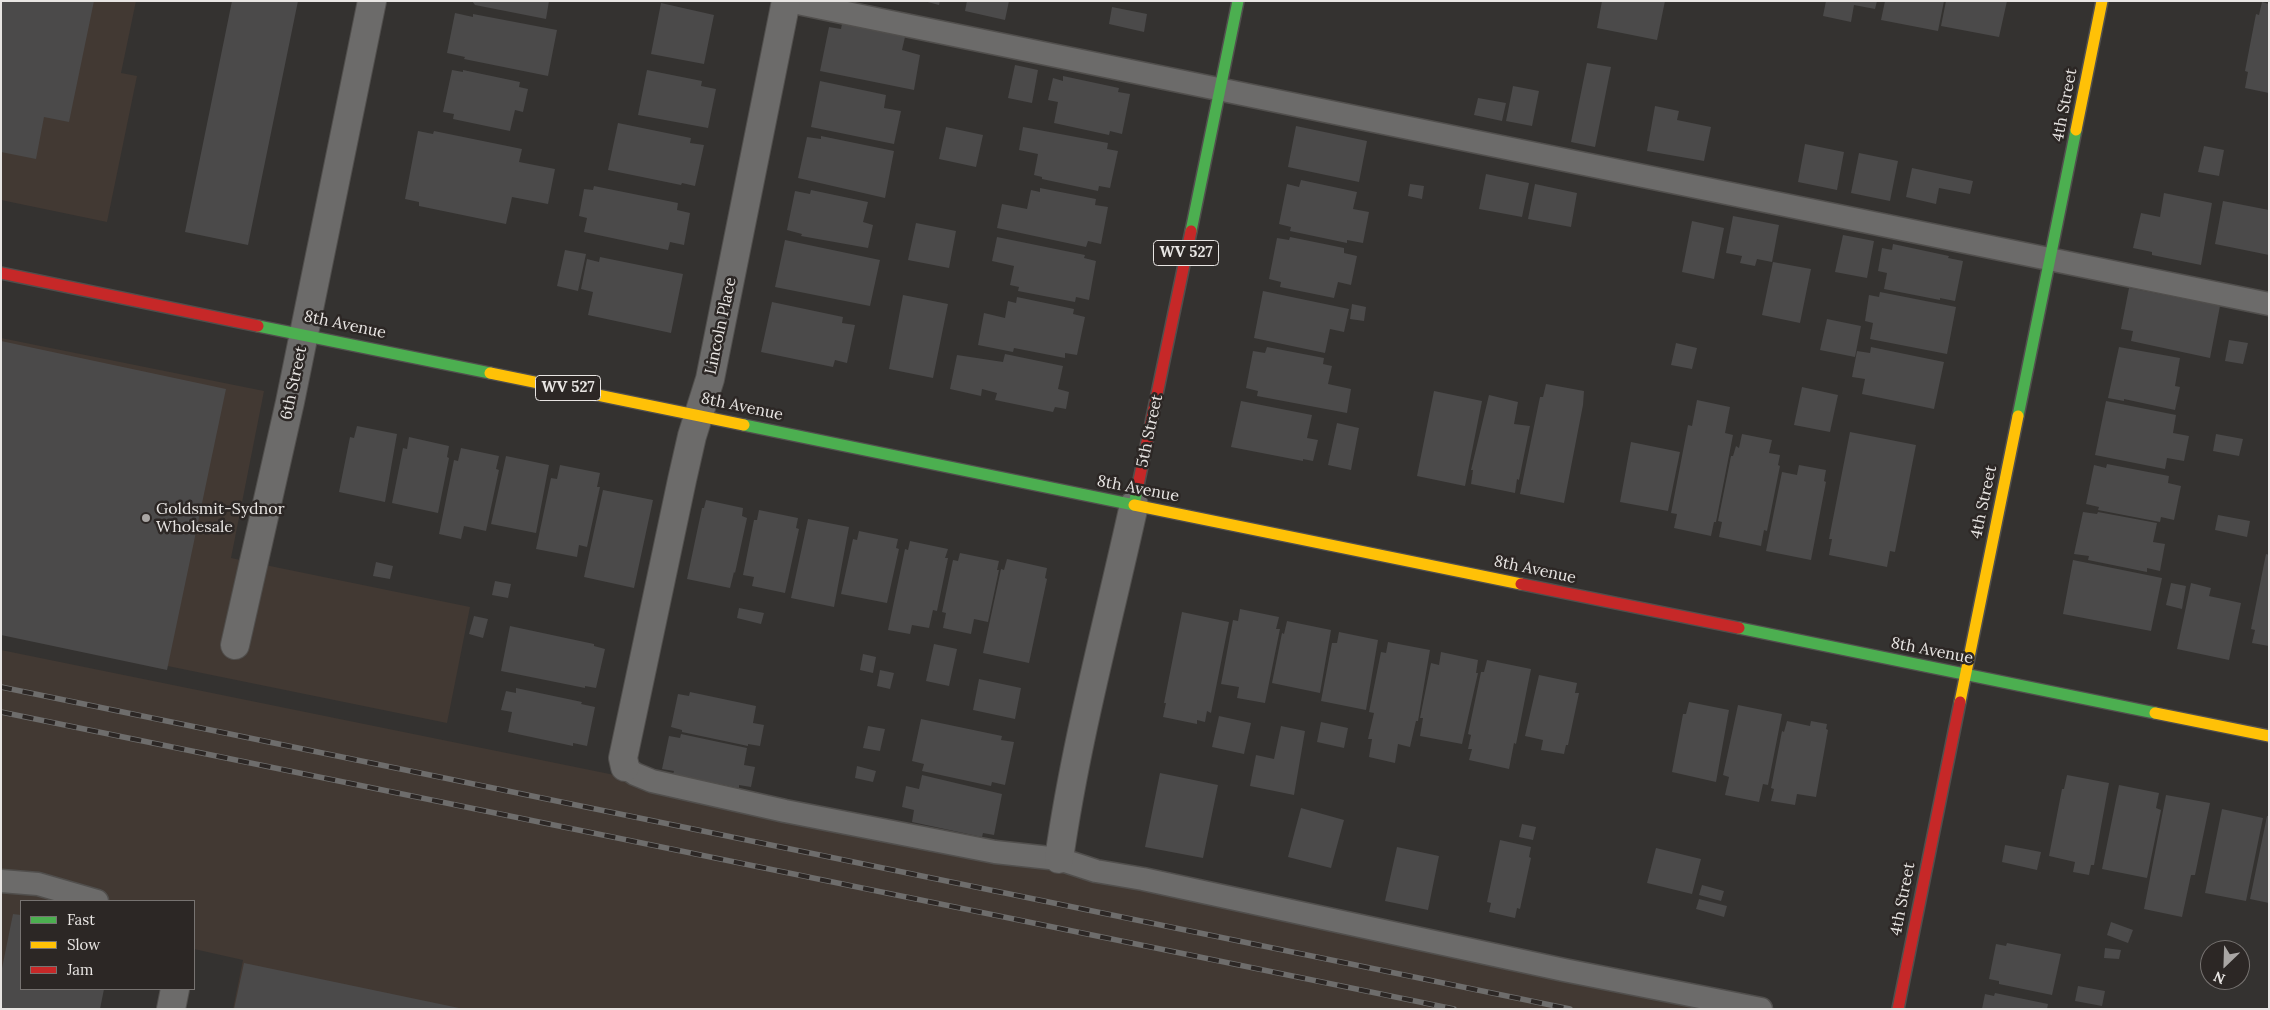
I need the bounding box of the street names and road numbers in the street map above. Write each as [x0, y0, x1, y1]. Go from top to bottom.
street label: 4th Street [2049, 67, 2081, 143]
road number: WV 527 [1154, 240, 1218, 266]
street label: Lincoln Place [701, 276, 741, 376]
street label: 8th Avenue [302, 307, 388, 343]
street label: 6th Street [277, 345, 311, 421]
road number: WV 527 [536, 376, 600, 400]
street label: 8th Avenue [699, 389, 785, 425]
street label: 5th Street [1133, 393, 1167, 469]
street label: 4th Street [1967, 464, 2001, 540]
street label: 8th Avenue [1095, 472, 1181, 506]
street label: 8th Avenue [1492, 552, 1578, 588]
street label: 8th Avenue [1889, 634, 1975, 668]
street label: 4th Street [1887, 861, 1919, 937]

